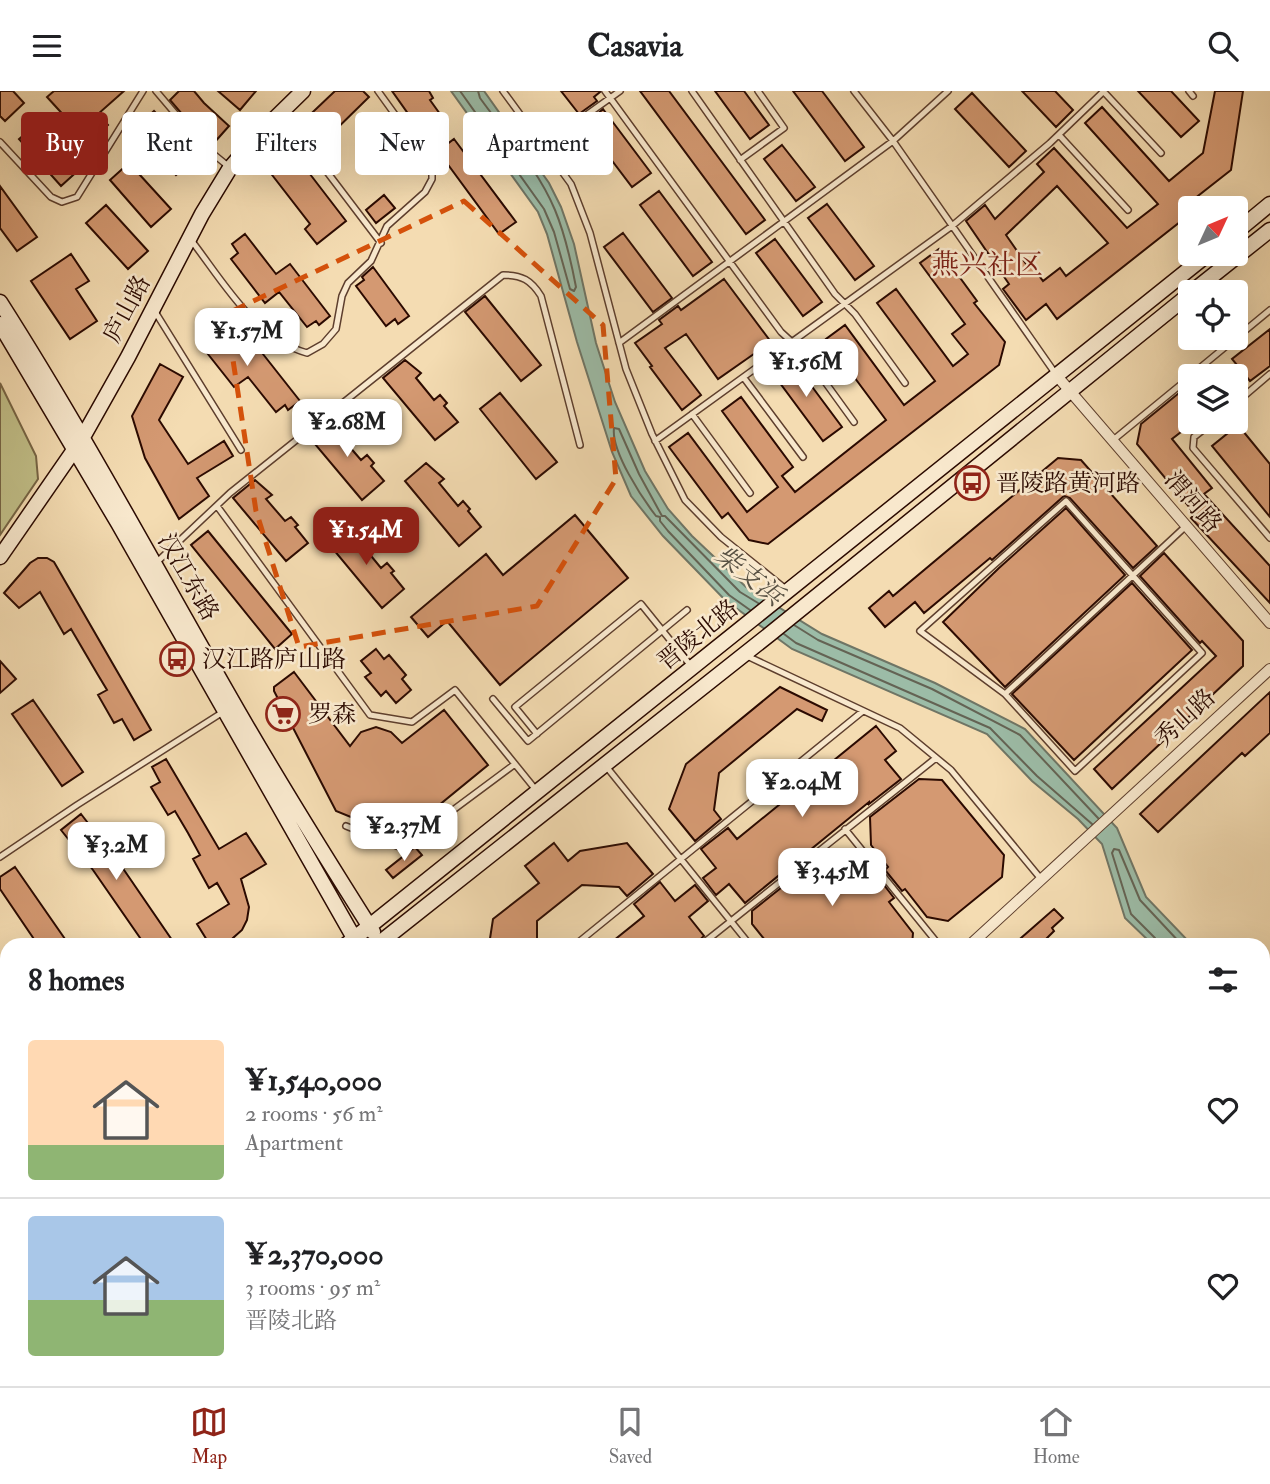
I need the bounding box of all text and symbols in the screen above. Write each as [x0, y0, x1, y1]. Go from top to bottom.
text: Casavia [587, 26, 683, 66]
icon: menu [28, 27, 66, 65]
icon: search [1204, 27, 1242, 65]
chip: Buy [21, 112, 108, 175]
chip: Rent [122, 112, 217, 175]
chip: Filters [231, 112, 341, 175]
chip: New [355, 112, 449, 175]
chip: Apartment [463, 112, 613, 175]
north arrow [1178, 196, 1248, 266]
map controls [1178, 196, 1248, 434]
district label: 燕兴社区 [931, 248, 1043, 283]
street label: 庐山路 [96, 270, 158, 348]
button: locate [1178, 280, 1248, 350]
pin: ¥1.57M [190, 309, 304, 368]
text: ¥1.57M [211, 316, 283, 345]
pin: ¥1.56M [749, 339, 863, 399]
text: ¥1.56M [769, 347, 843, 376]
button: layers [1178, 364, 1248, 434]
pin: ¥2.68M [290, 399, 404, 459]
text: ¥2.68M [308, 407, 386, 436]
bus stop icon: 晋陵路黄河路 [953, 464, 991, 502]
street label: 渭河路 [1158, 465, 1228, 539]
place label: 晋陵路黄河路 [996, 468, 1140, 499]
pin: ¥1.54M [309, 507, 423, 567]
text: ¥1.54M [329, 515, 403, 544]
street label: 汉江东路 [151, 528, 225, 626]
water label: 柴支浜 [708, 539, 791, 614]
street label: 晋陵北路 [651, 593, 745, 677]
bus stop icon: 汉江路庐山路 [158, 640, 196, 678]
place label: 汉江路庐山路 [202, 644, 346, 675]
street label: 秀山路 [1148, 682, 1222, 754]
supermarket icon: 罗森 [264, 695, 302, 733]
place label: 罗森 [308, 699, 356, 730]
pin: ¥2.04M [745, 759, 859, 819]
text: ¥2.04M [762, 767, 842, 796]
pin: ¥2.37M [347, 803, 461, 863]
text: ¥2.37M [366, 811, 442, 840]
pin: ¥3.2M [67, 823, 165, 882]
text: ¥3.2M [84, 830, 148, 859]
pin: ¥3.45M [775, 849, 889, 908]
text: ¥3.45M [794, 856, 870, 885]
icon: filters [1204, 961, 1242, 999]
text: 8 homes [28, 962, 125, 999]
text: ¥1,540,000 [245, 1062, 382, 1099]
icon: home [84, 1068, 168, 1152]
icon: heart [1204, 1091, 1242, 1129]
text: 2 rooms · 56 m² [245, 1099, 383, 1128]
text: Apartment [245, 1128, 343, 1157]
text: ¥2,370,000 [245, 1236, 384, 1273]
icon: home [84, 1244, 168, 1328]
icon: heart [1204, 1267, 1242, 1305]
text: 3 rooms · 95 m² [245, 1273, 380, 1302]
text: 晋陵北路 [245, 1306, 337, 1335]
tab: Map [190, 1403, 228, 1469]
tab: Saved [609, 1403, 652, 1469]
tab: Home [1033, 1403, 1080, 1469]

